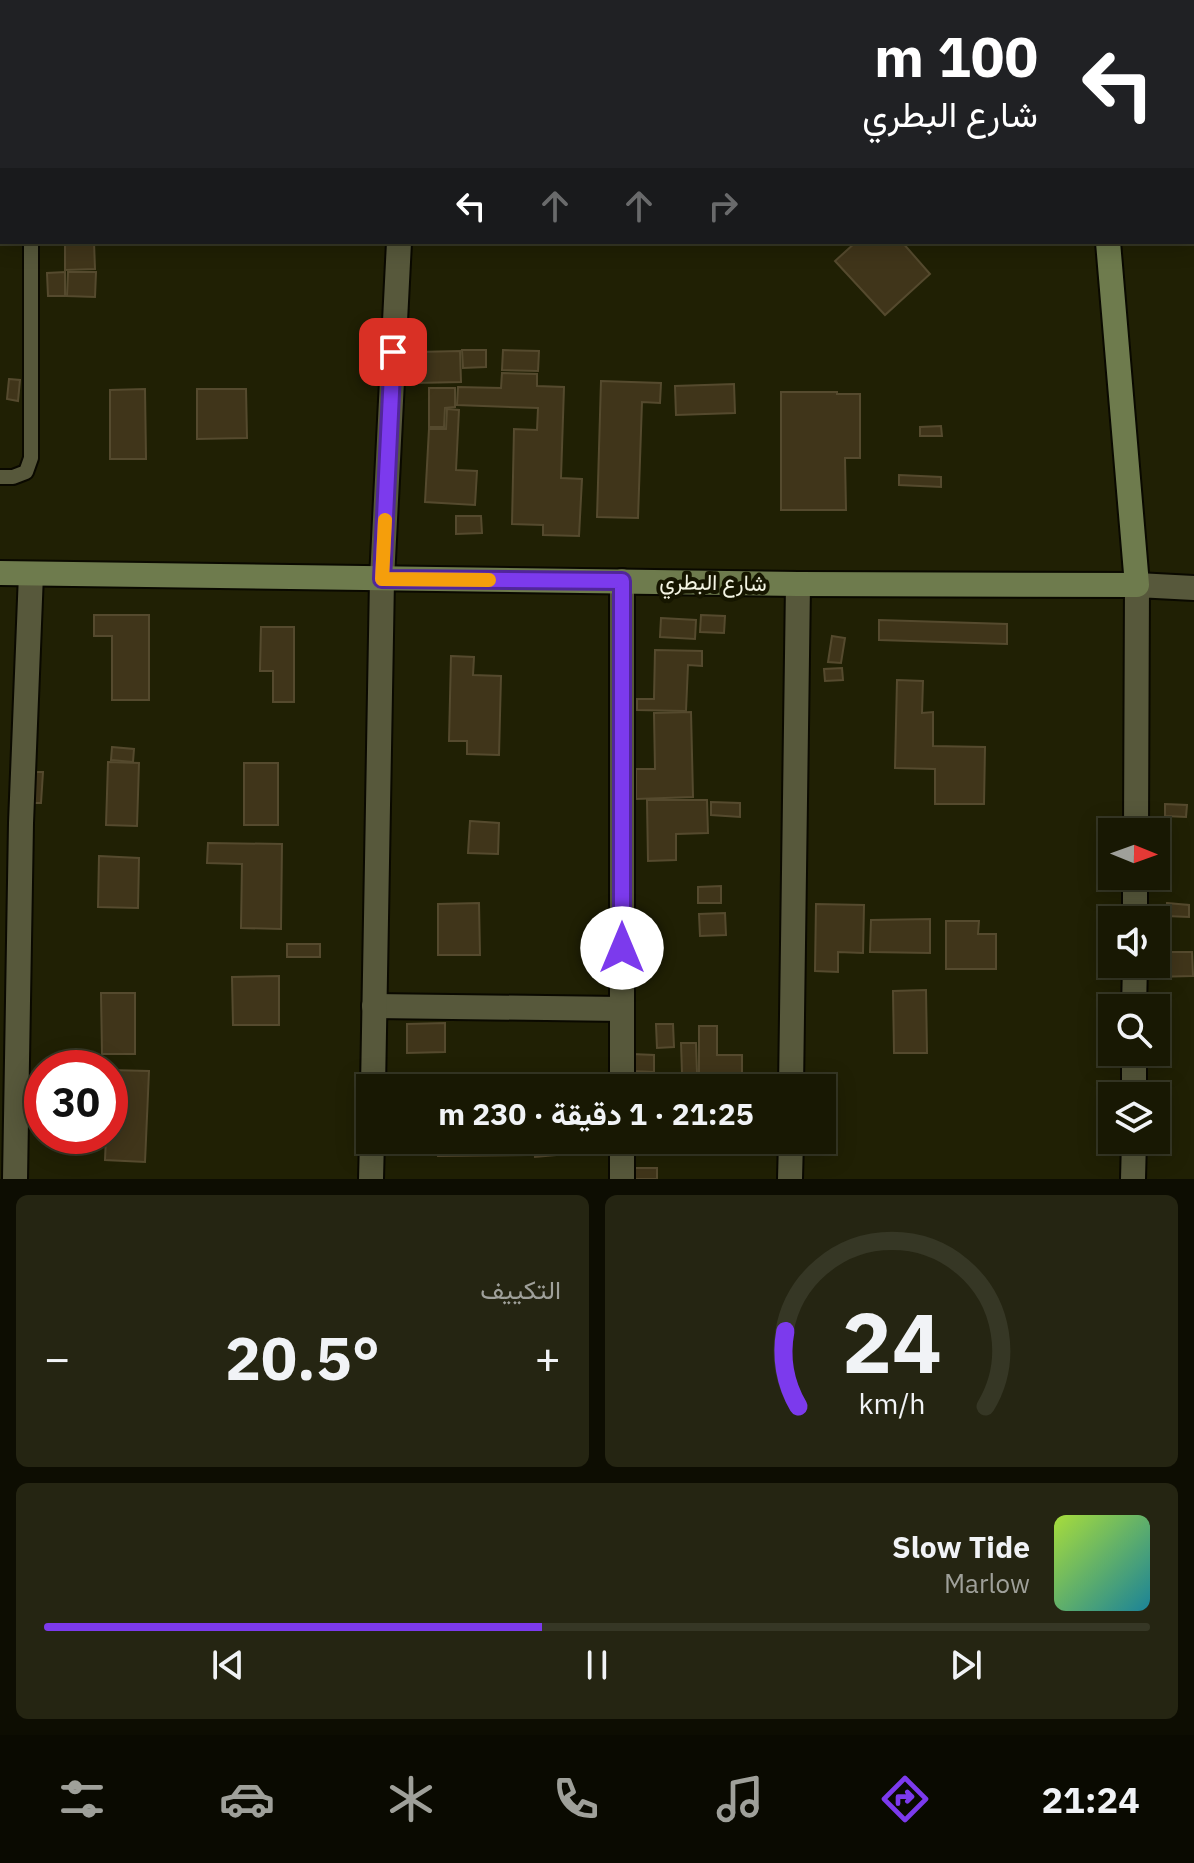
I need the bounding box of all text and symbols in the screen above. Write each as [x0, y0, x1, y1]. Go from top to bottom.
text: 100 m [874, 20, 1038, 92]
icon: left [1066, 32, 1170, 136]
text: شارع البطري [862, 90, 1038, 137]
icon: left [449, 184, 493, 228]
icon: ahead [533, 184, 577, 228]
icon: ahead [617, 184, 661, 228]
icon: right [701, 184, 745, 228]
pin [359, 318, 427, 386]
icon: arrive [371, 330, 415, 374]
street label: شارع البطري [659, 566, 767, 602]
north arrow [1098, 818, 1170, 890]
map controls [1098, 818, 1170, 1154]
position arrow [580, 906, 664, 990]
button: sound [1098, 906, 1170, 978]
button: search [1098, 994, 1170, 1066]
speed limit sign: 30 [24, 1050, 128, 1154]
button: layers [1098, 1082, 1170, 1154]
text: 21:25 · 1 دقيقة · 230 m [438, 1094, 754, 1133]
text: التكييف [480, 1272, 561, 1306]
text: 24 [842, 1288, 941, 1396]
text: 20.5° [225, 1318, 380, 1397]
text: − [44, 1329, 70, 1386]
text: + [535, 1329, 561, 1386]
text: km/h [858, 1385, 925, 1422]
text: Slow Tide [892, 1527, 1030, 1566]
text: Marlow [944, 1566, 1030, 1600]
icon: previous [206, 1643, 250, 1687]
icon: pause [575, 1643, 619, 1687]
icon: next [944, 1643, 988, 1687]
icon: filters [54, 1771, 110, 1827]
icon: car [219, 1771, 275, 1827]
icon: climate [383, 1771, 439, 1827]
icon: phone [548, 1771, 604, 1827]
icon: music [712, 1771, 768, 1827]
icon: directions [877, 1771, 933, 1827]
text: 21:24 [1041, 1776, 1140, 1823]

